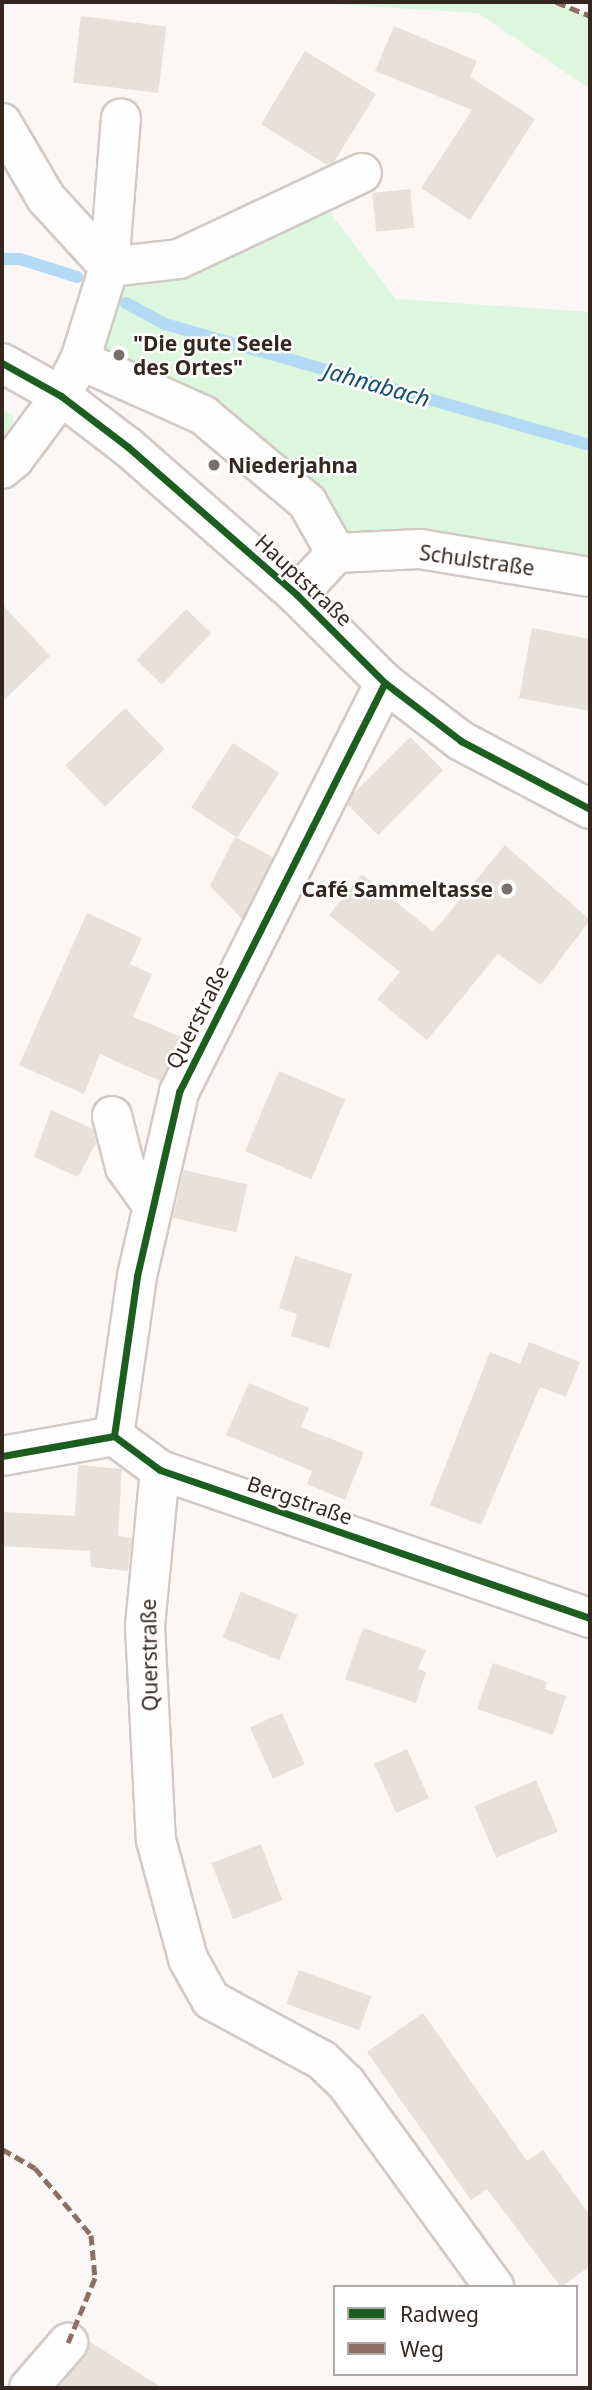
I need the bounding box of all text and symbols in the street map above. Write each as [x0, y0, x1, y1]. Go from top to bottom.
place label: "Die gute Seele des Ortes" [133, 330, 292, 380]
marker: "Die gute Seele des Ortes" [111, 347, 127, 363]
water label: Jahnabach [321, 356, 433, 412]
place label: Niederjahna [228, 452, 358, 478]
marker: Niederjahna [206, 457, 222, 473]
street label: Hauptstraße [250, 529, 358, 631]
street label: Schulstraße [418, 539, 536, 581]
place label: Café Sammeltasse [302, 876, 493, 902]
marker: Café Sammeltasse [499, 881, 515, 897]
street label: Querstraße [160, 961, 234, 1073]
street label: Bergstraße [244, 1470, 356, 1530]
street label: Querstraße [135, 1598, 163, 1712]
legend [333, 2285, 578, 2376]
text: Radweg [400, 2300, 479, 2328]
text: Weg [400, 2335, 444, 2363]

